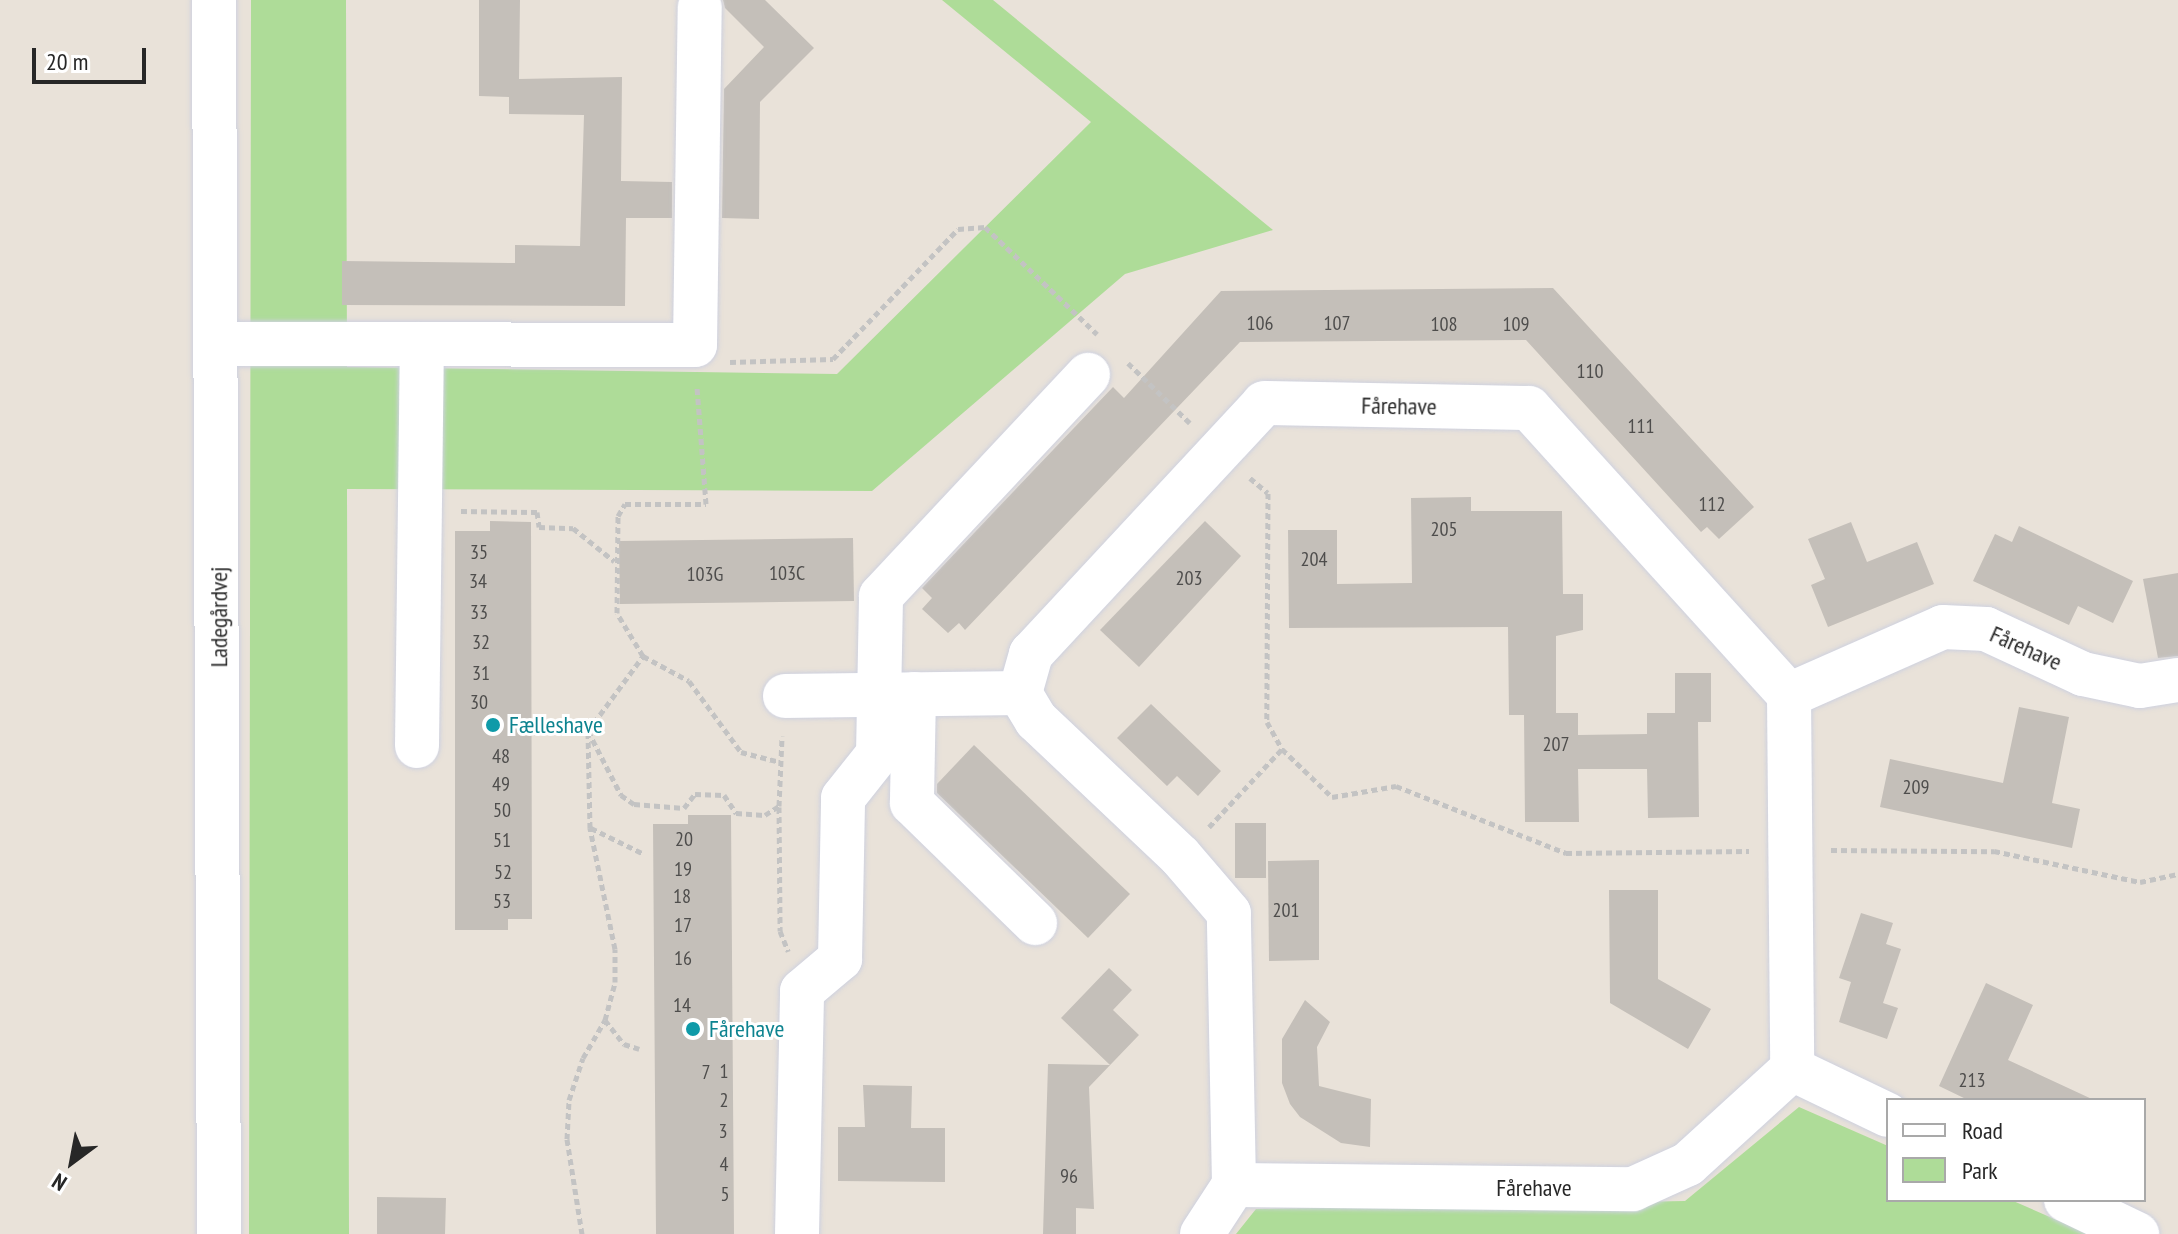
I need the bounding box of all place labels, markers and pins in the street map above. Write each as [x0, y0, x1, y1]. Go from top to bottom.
place label: Fælleshave [509, 711, 603, 739]
marker: Fælleshave [484, 716, 502, 734]
place label: Fårehave [709, 1015, 784, 1043]
marker: Fårehave [684, 1020, 702, 1038]

